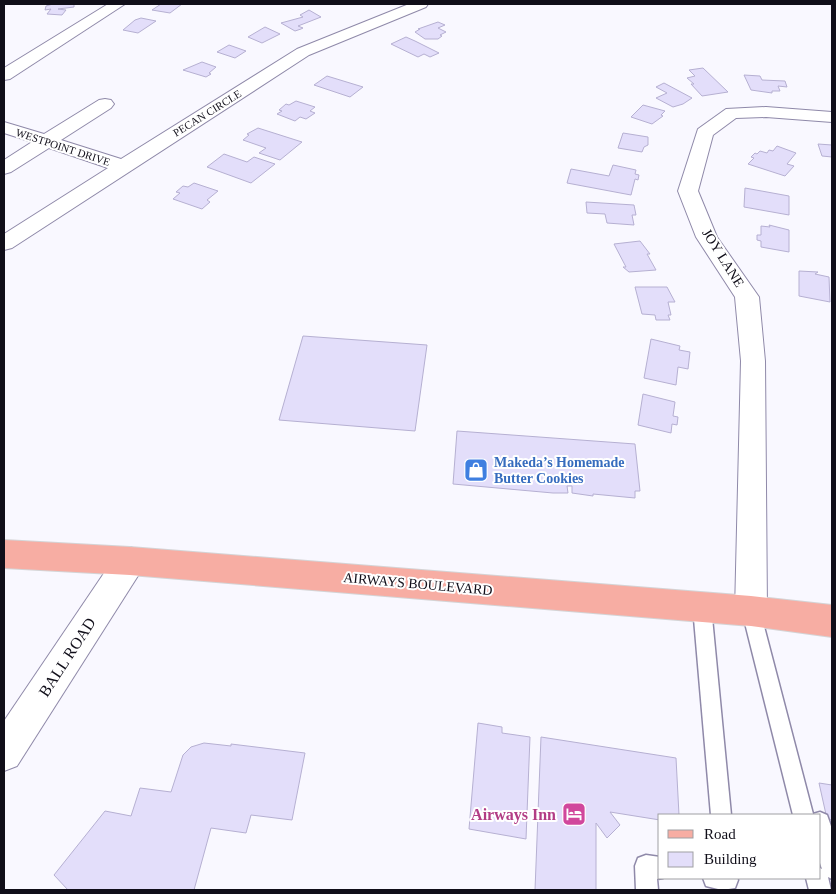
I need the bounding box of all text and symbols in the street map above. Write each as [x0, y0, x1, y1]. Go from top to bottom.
street label: PECAN CIRCLE [171, 87, 243, 139]
street label: WESTPOINT DRIVE [14, 126, 112, 168]
street label: JOY LANE [699, 226, 747, 290]
place label: Makeda’s Homemade Butter Cookies [494, 455, 625, 486]
shop icon: Makeda’s Homemade Butter Cookies [463, 457, 489, 483]
street label: AIRWAYS BOULEVARD [343, 570, 493, 598]
street label: BALL ROAD [35, 614, 99, 700]
hotel icon: Airways Inn [561, 801, 587, 827]
place label: Airways Inn [471, 806, 556, 824]
legend [658, 814, 821, 879]
text: Road [704, 826, 736, 842]
text: Building [704, 851, 757, 867]

